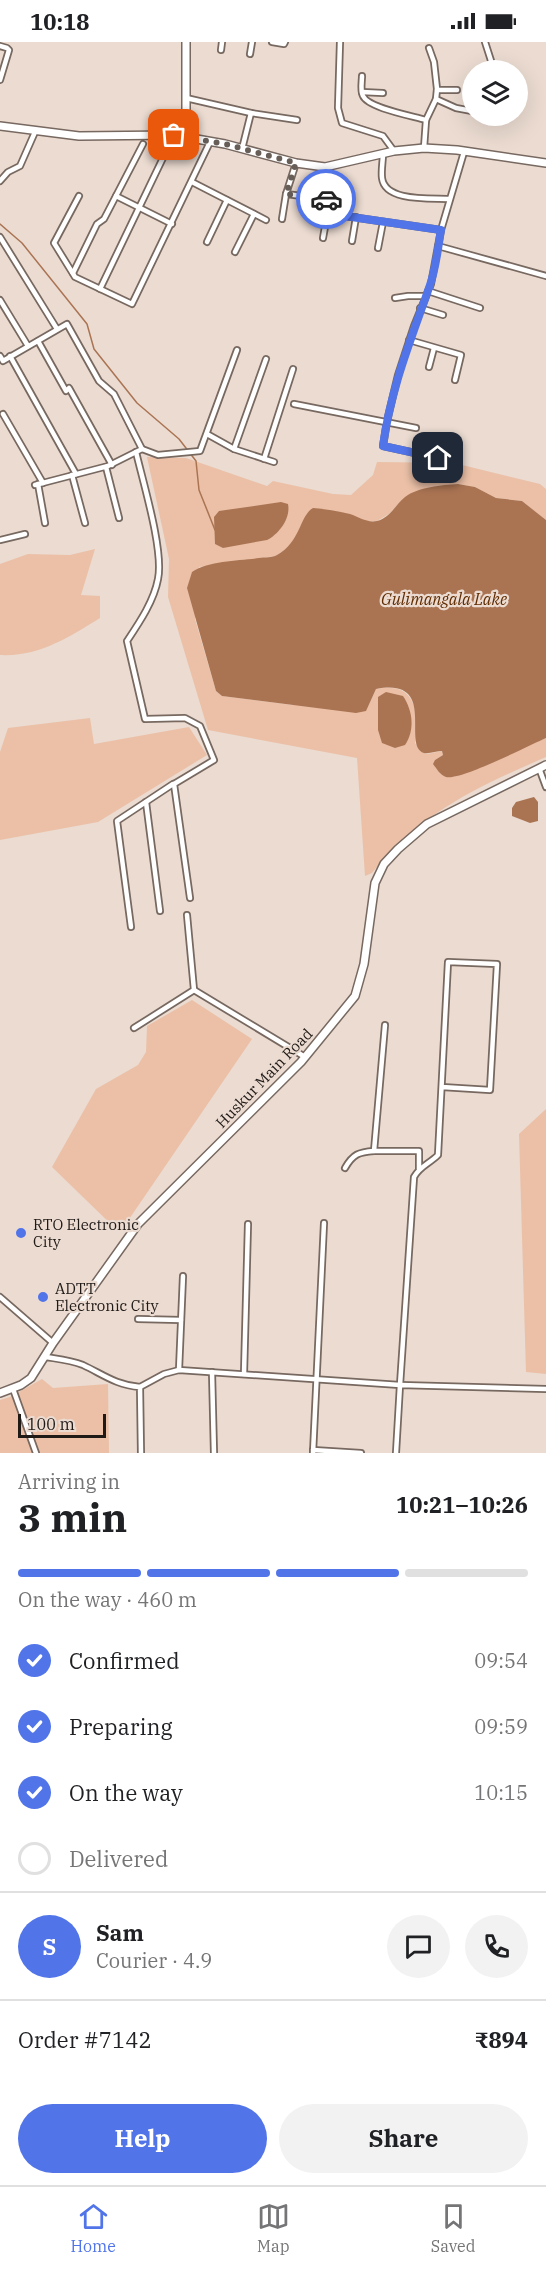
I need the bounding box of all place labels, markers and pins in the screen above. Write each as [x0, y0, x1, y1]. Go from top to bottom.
pin [148, 109, 199, 160]
pin [412, 432, 463, 483]
place label: RTO Electronic City [33, 1215, 139, 1251]
marker: RTO Electronic City [14, 1226, 28, 1240]
place label: ADTT Electronic City [55, 1279, 159, 1315]
marker: ADTT Electronic City [36, 1290, 50, 1304]

